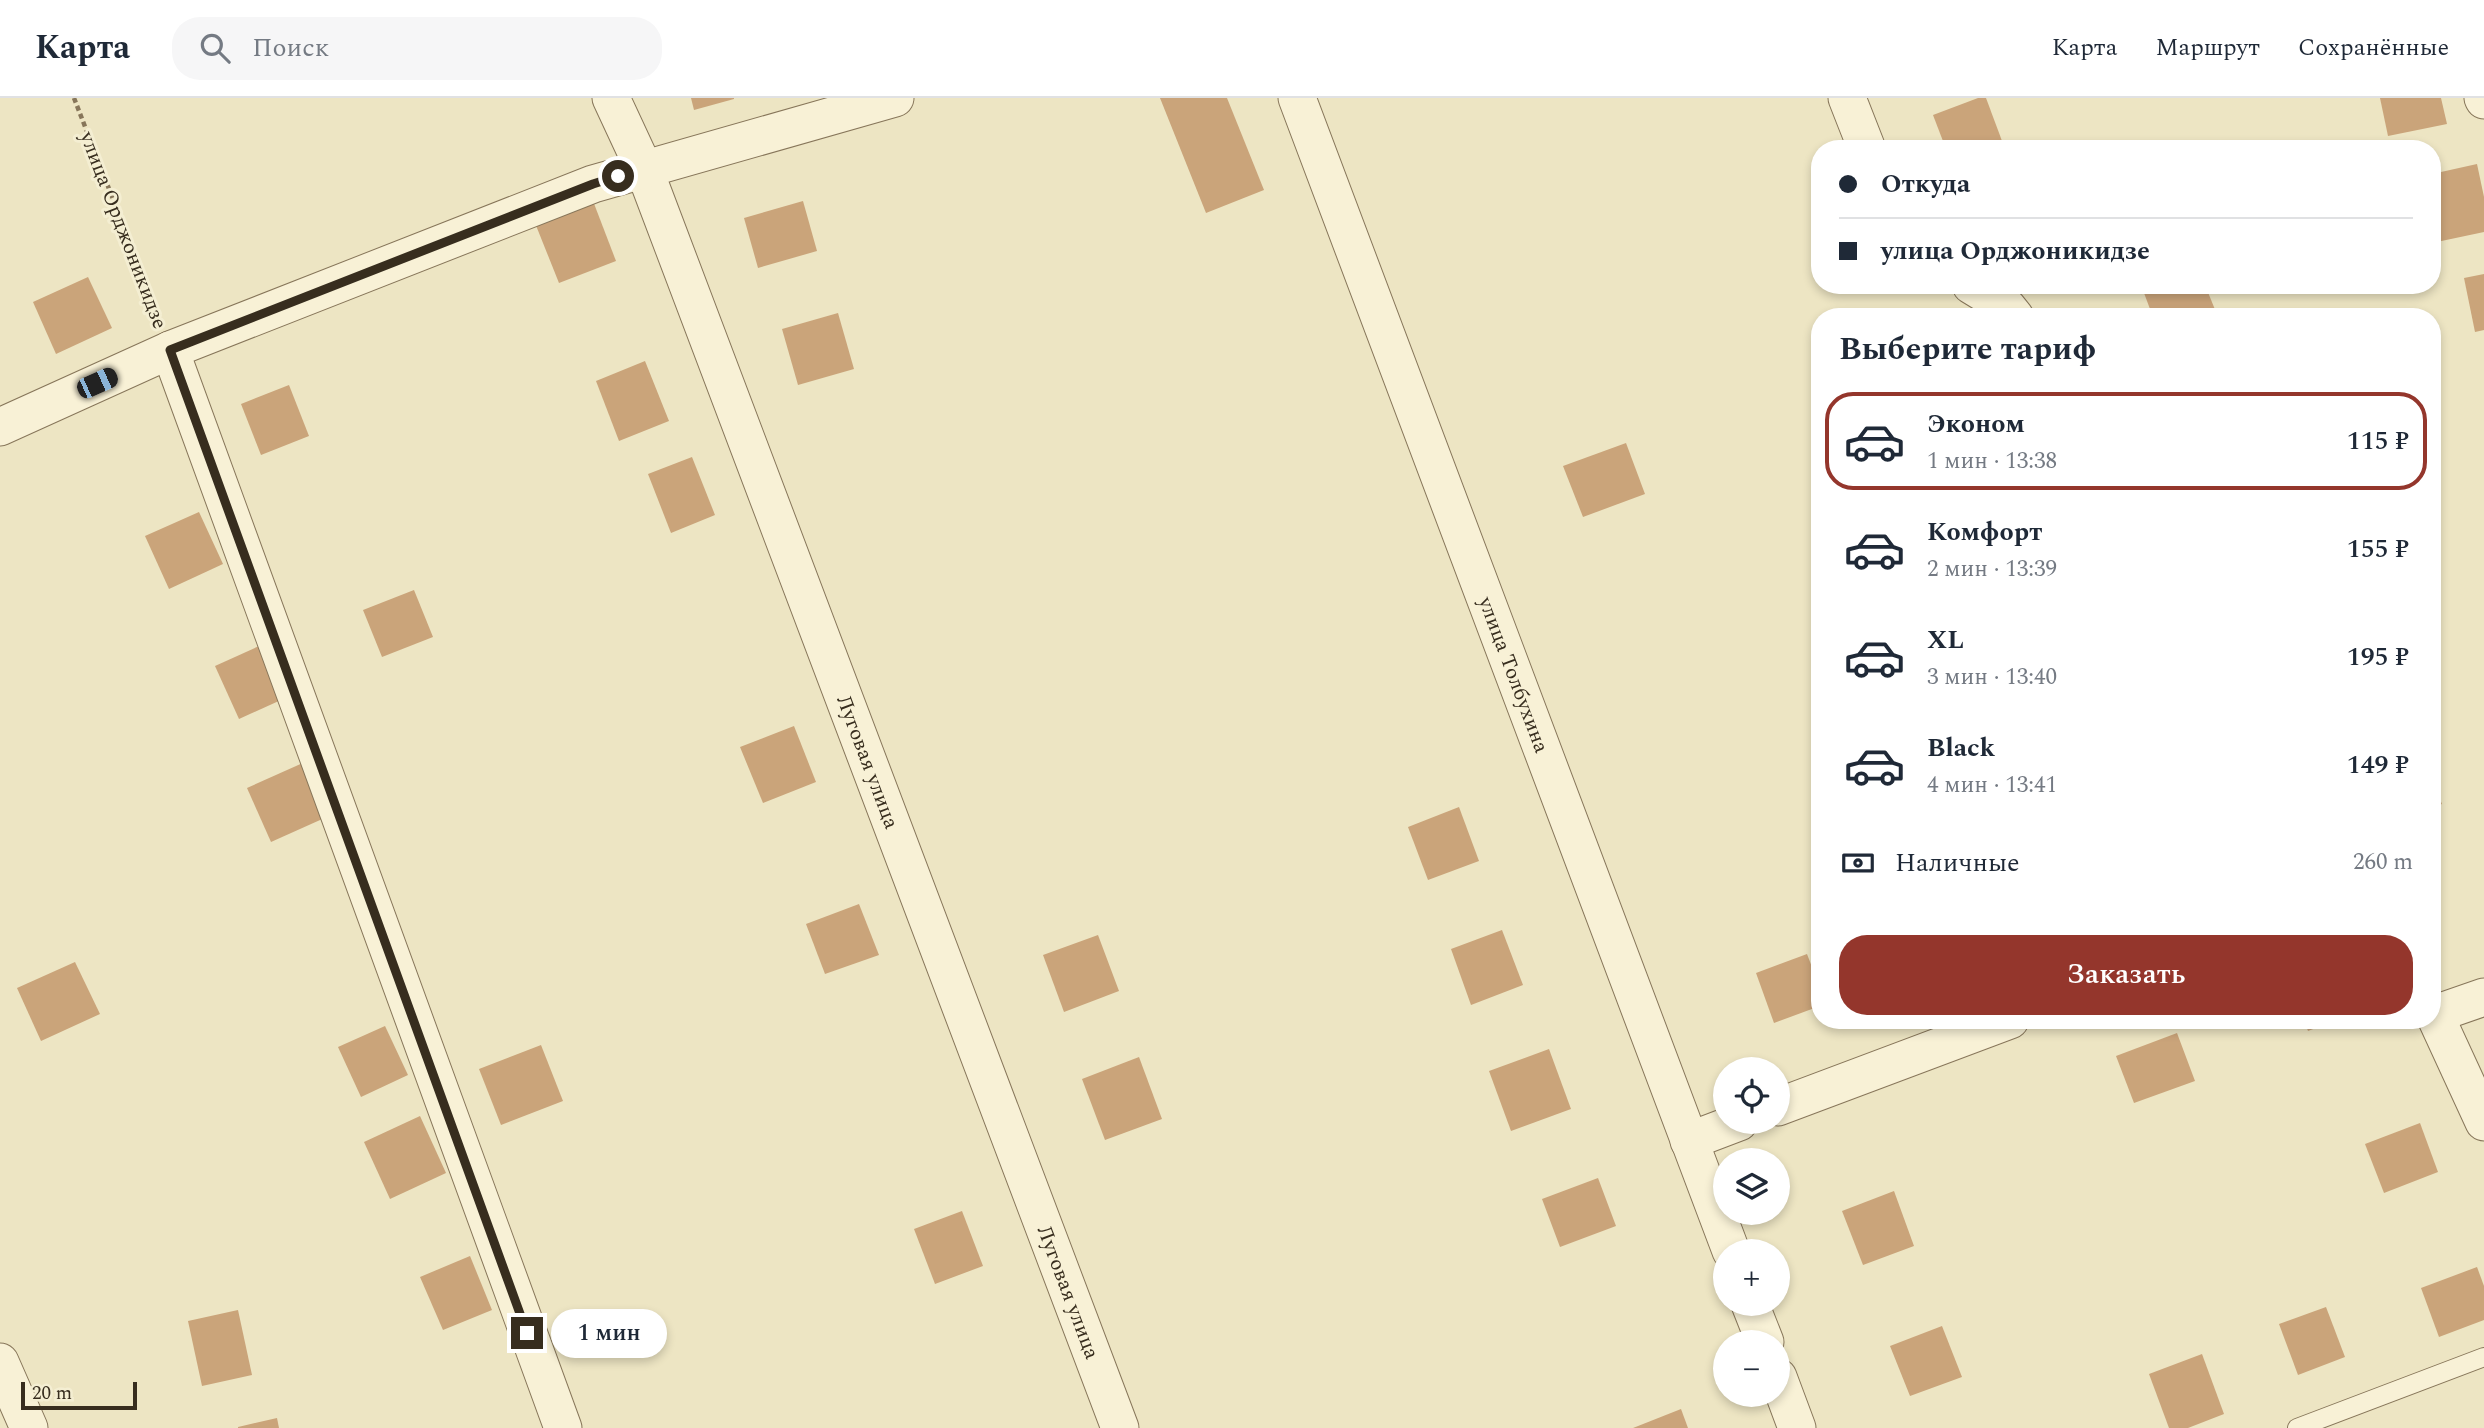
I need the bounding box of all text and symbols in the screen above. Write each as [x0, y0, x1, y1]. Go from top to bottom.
search box [172, 17, 662, 80]
text: Карта [35, 23, 130, 73]
text: Поиск [252, 28, 329, 68]
icon: search [196, 29, 234, 67]
text: Карта [2052, 30, 2117, 66]
text: Маршрут [2155, 30, 2260, 66]
text: Сохранённые [2298, 30, 2449, 66]
street label: улица Орджоникидзе [70, 126, 176, 334]
route start [602, 160, 634, 192]
text: Откуда [1881, 164, 1970, 204]
text: улица Орджоникидзе [1881, 231, 2150, 271]
text: Выберите тариф [1839, 325, 2096, 374]
car [74, 365, 121, 401]
text: Эконом [1927, 404, 2025, 444]
icon: car [1843, 410, 1906, 473]
text: 115 ₽ [2347, 421, 2409, 461]
text: 1 мин · 13:38 [1927, 444, 2057, 479]
text: Комфорт [1927, 512, 2042, 552]
icon: car [1843, 518, 1906, 581]
text: 155 ₽ [2347, 529, 2409, 569]
text: 2 мин · 13:39 [1927, 552, 2057, 587]
street label: улица Толбухина [1469, 591, 1557, 758]
text: XL [1927, 620, 1964, 660]
icon: car [1843, 626, 1906, 689]
text: 195 ₽ [2347, 637, 2409, 677]
text: 3 мин · 13:40 [1927, 660, 2057, 695]
street label: Луговая улица [827, 691, 907, 834]
text: Black [1927, 728, 1995, 768]
icon: car [1843, 734, 1906, 797]
text: 149 ₽ [2347, 745, 2409, 785]
text: 4 мин · 13:41 [1927, 768, 2057, 803]
text: Наличные [1895, 843, 2020, 883]
icon: cash [1839, 844, 1877, 882]
text: 260 m [2353, 845, 2413, 880]
button: Заказать [1839, 935, 2413, 1015]
map controls [1713, 1057, 1790, 1407]
button: locate [1713, 1057, 1790, 1134]
button: layers [1713, 1148, 1790, 1225]
street label: Луговая улица [1028, 1221, 1108, 1365]
button: + [1713, 1239, 1790, 1316]
callout: 1 мин [552, 1308, 667, 1358]
text: 1 мин [577, 1316, 641, 1351]
route end [511, 1317, 543, 1349]
button: − [1713, 1330, 1790, 1407]
scale bar [21, 1379, 136, 1411]
text: 20 m [32, 1379, 72, 1408]

